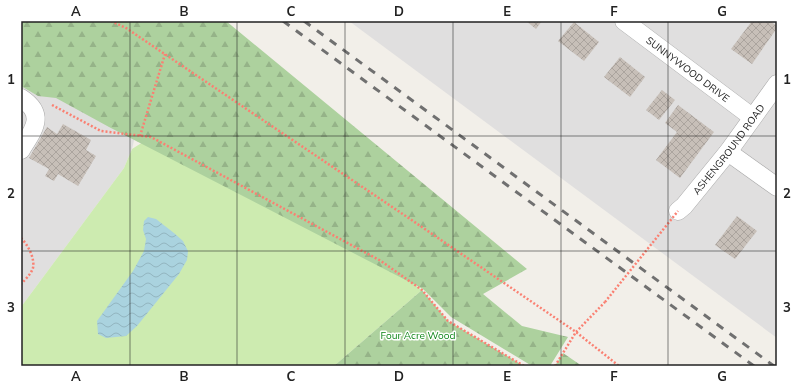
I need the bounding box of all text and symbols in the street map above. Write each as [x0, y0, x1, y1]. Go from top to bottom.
text: A [71, 3, 81, 19]
text: B [180, 3, 189, 19]
text: C [287, 3, 296, 19]
text: D [394, 3, 404, 19]
text: E [503, 3, 511, 19]
text: F [610, 3, 618, 19]
text: G [717, 3, 727, 19]
street label: SUNNYWOOD DRIVE [644, 33, 732, 105]
text: 1 [7, 71, 15, 87]
text: 1 [783, 71, 791, 87]
street label: ASHENGROUND ROAD [690, 101, 767, 197]
text: 2 [7, 185, 15, 201]
text: 2 [783, 185, 791, 201]
text: 3 [7, 299, 15, 315]
text: 3 [783, 299, 791, 315]
park label: Four Acre Wood [381, 329, 455, 342]
text: A [71, 368, 81, 384]
text: B [180, 368, 189, 384]
text: C [287, 368, 296, 384]
text: D [394, 368, 404, 384]
text: E [503, 368, 511, 384]
text: F [610, 368, 618, 384]
text: G [717, 368, 727, 384]

